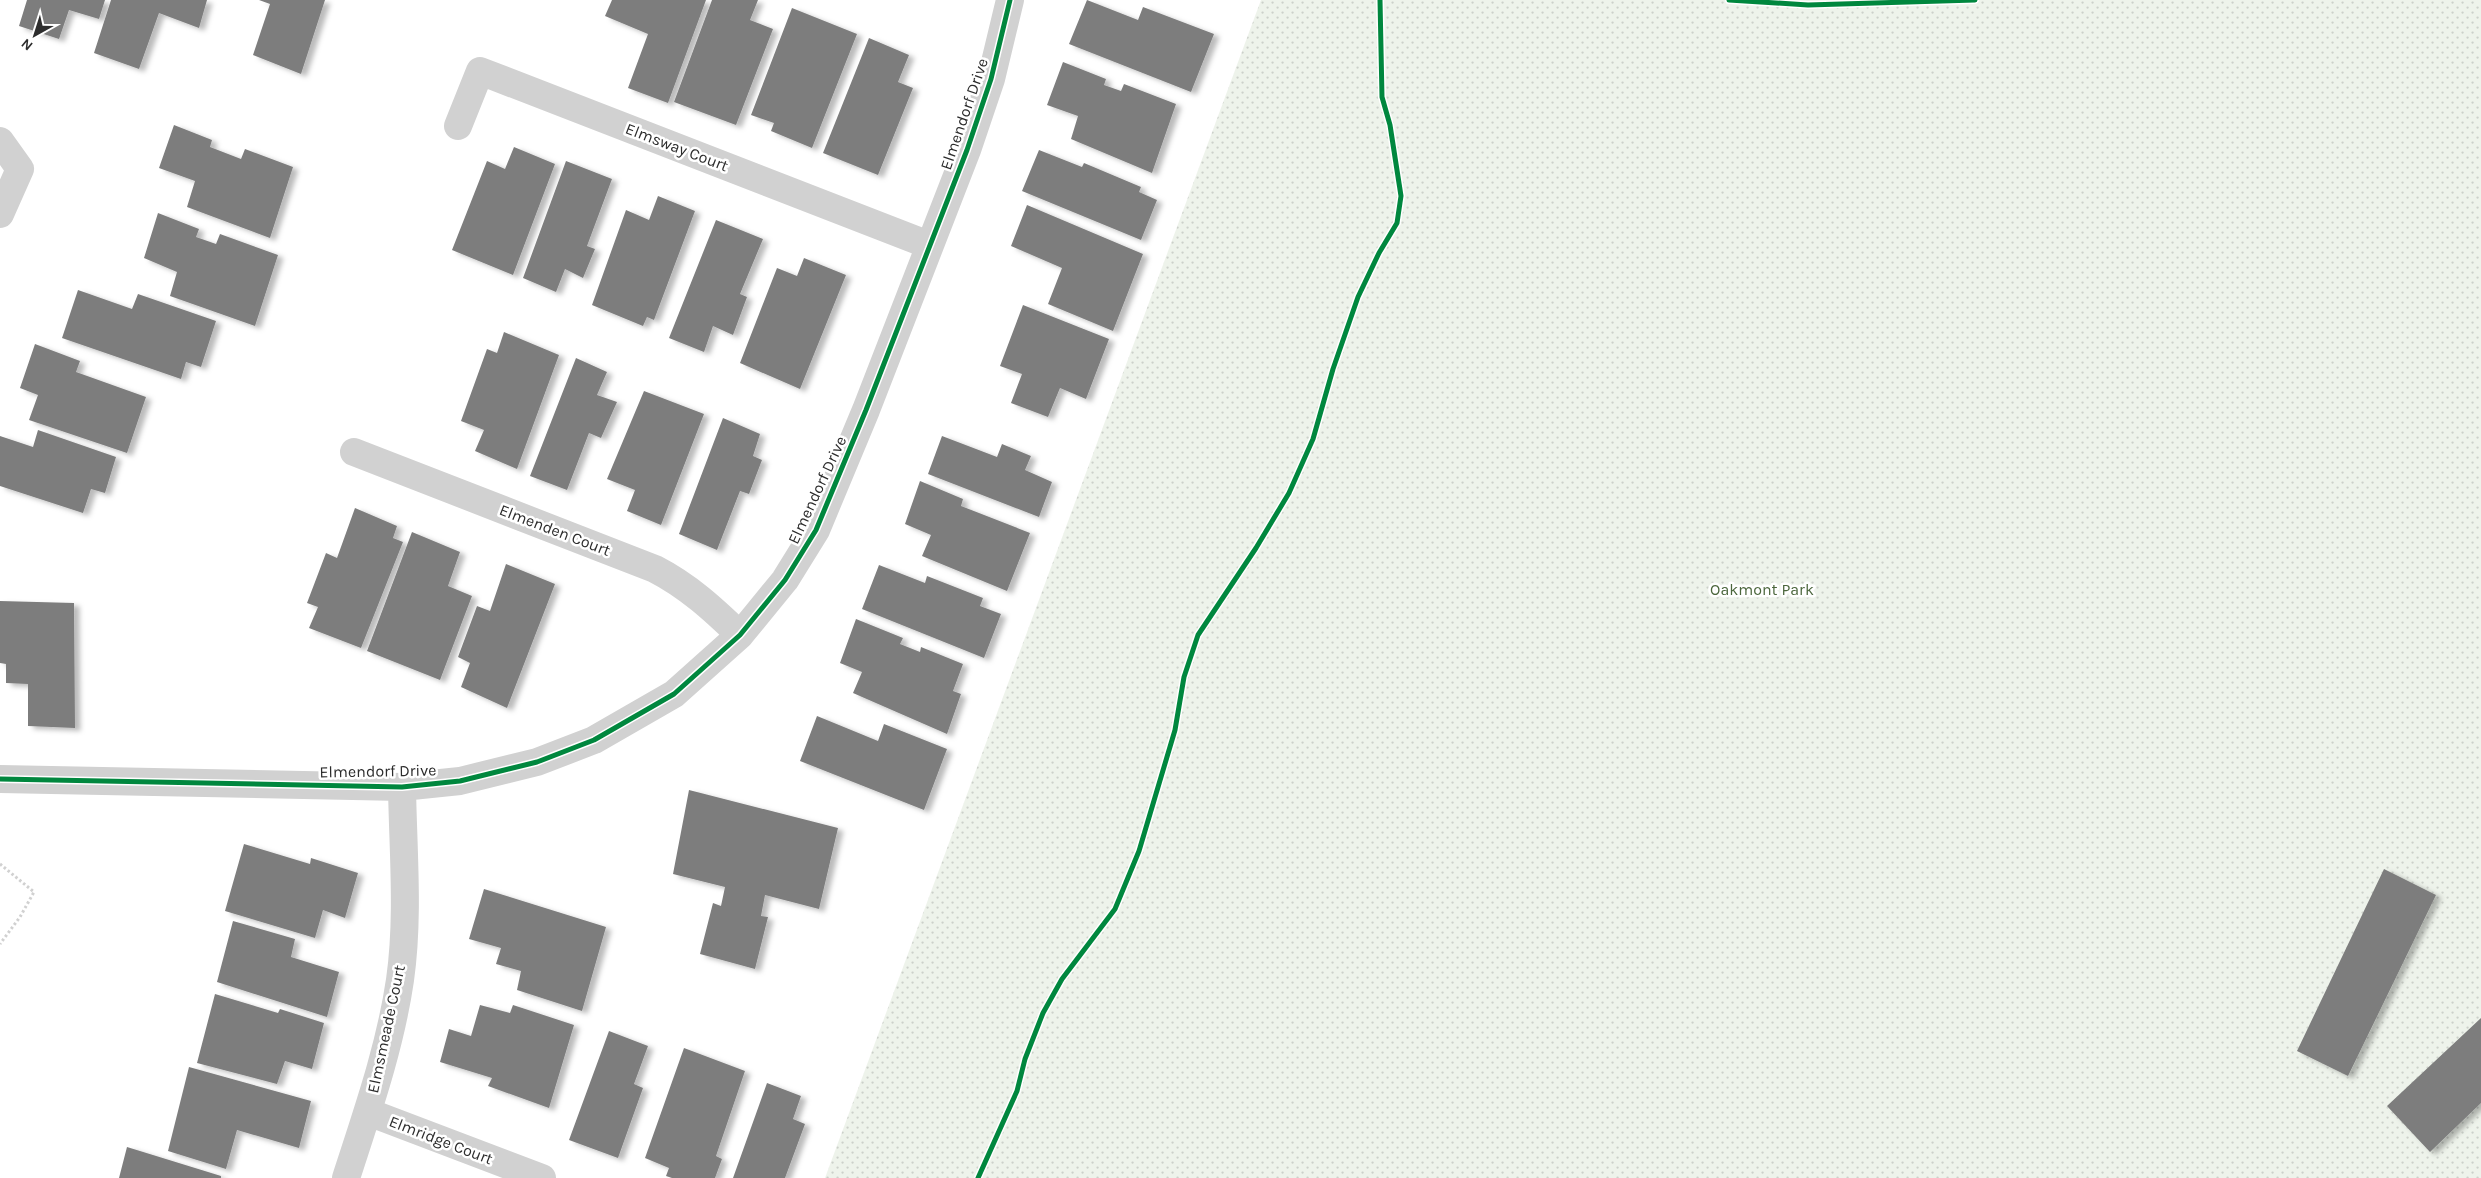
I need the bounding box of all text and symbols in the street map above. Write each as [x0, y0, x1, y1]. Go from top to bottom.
north arrow [10, 10, 60, 60]
text: N [18, 35, 36, 54]
street label: Elmendorf Drive [936, 56, 992, 172]
street label: Elmsway Court [623, 119, 731, 175]
street label: Elmendorf Drive [784, 433, 850, 547]
street label: Elmenden Court [497, 500, 613, 560]
park label: Oakmont Park [1710, 580, 1814, 599]
street label: Elmendorf Drive [319, 760, 437, 782]
street label: Elmsmeade Court [363, 963, 409, 1095]
street label: Elmridge Court [386, 1111, 496, 1169]

